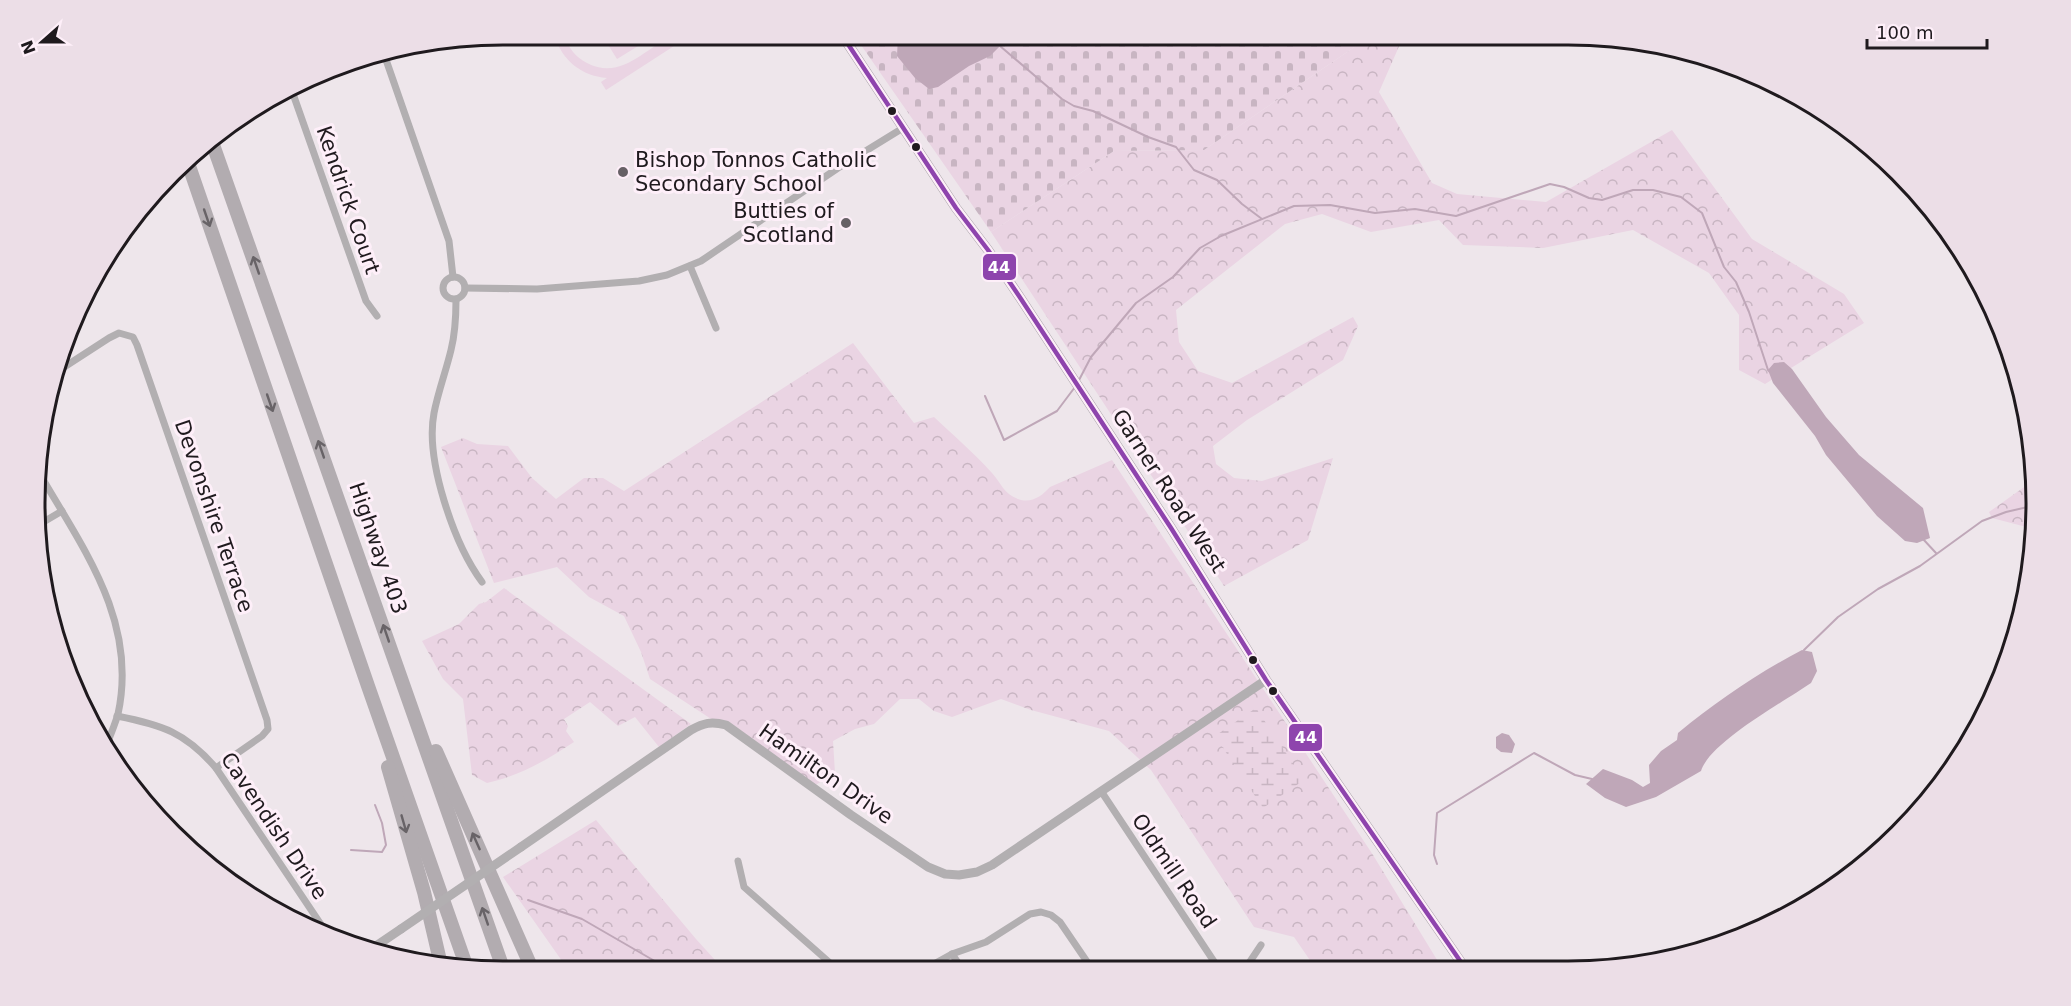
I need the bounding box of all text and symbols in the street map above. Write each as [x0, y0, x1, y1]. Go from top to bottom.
north arrow [12, 12, 72, 72]
scale bar [1867, 12, 1987, 50]
text: 100 m [1876, 22, 1934, 43]
text: N [17, 38, 40, 57]
unlabelled marker [886, 105, 898, 117]
street label: Kendrick Court [311, 123, 385, 277]
unlabelled marker [910, 141, 922, 153]
place label: Bishop Tonnos Catholic Secondary School [635, 148, 877, 196]
marker: Bishop Tonnos Catholic Secondary School [616, 165, 630, 179]
place label: Butties of Scotland [733, 199, 835, 247]
one-way arrow [203, 208, 214, 227]
marker: Butties of Scotland [839, 216, 853, 230]
line badge: 44 [982, 253, 1017, 281]
one-way arrow [249, 257, 260, 275]
text: 44 [988, 258, 1010, 277]
one-way arrow [266, 393, 277, 412]
street label: Garner Road West [1107, 405, 1231, 577]
street label: Devonshire Terrace [170, 417, 258, 615]
one-way arrow [314, 440, 325, 459]
street label: Highway 403 [344, 479, 412, 617]
one-way arrow [379, 624, 390, 643]
unlabelled marker [1247, 654, 1259, 666]
unlabelled marker [1267, 685, 1279, 697]
street label: Hamilton Drive [754, 719, 898, 829]
line badge: 44 [1288, 723, 1323, 752]
text: 44 [1295, 728, 1317, 747]
street label: Cavendish Drive [216, 748, 332, 904]
street label: Oldmill Road [1127, 809, 1221, 933]
one-way arrow [399, 814, 410, 833]
one-way arrow [469, 832, 481, 850]
one-way arrow [479, 907, 490, 926]

